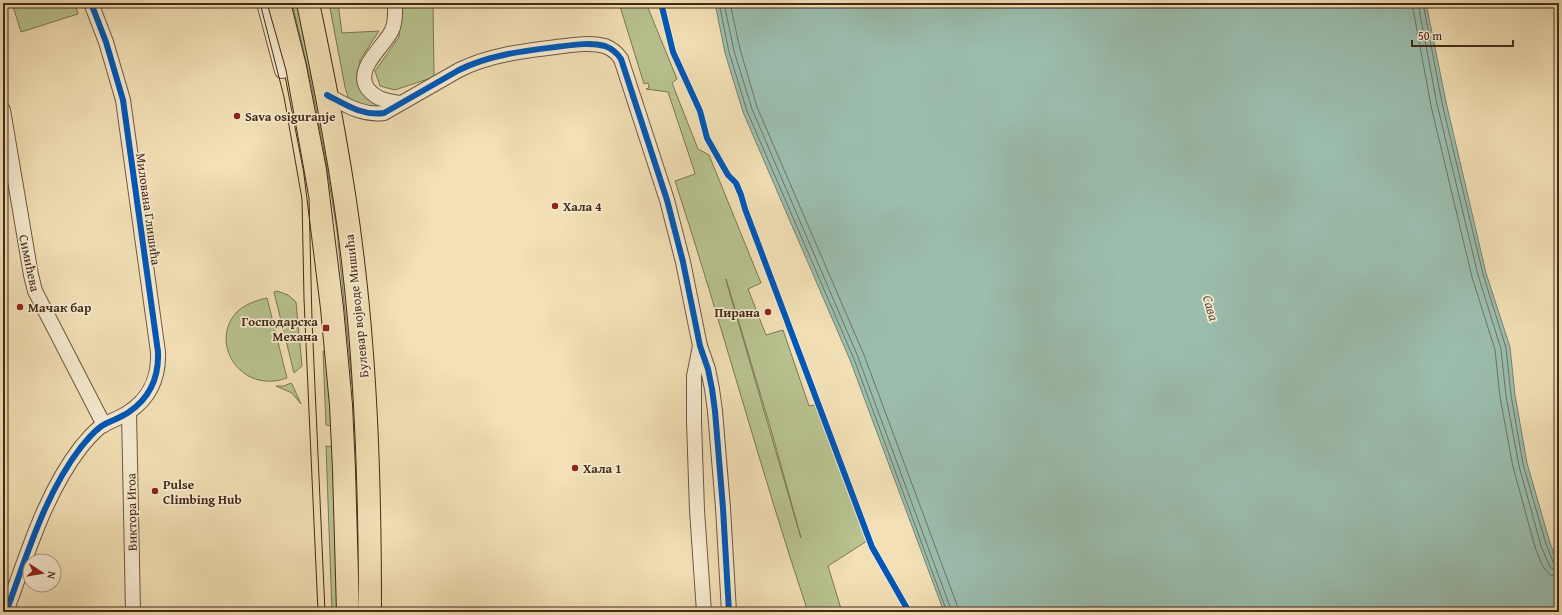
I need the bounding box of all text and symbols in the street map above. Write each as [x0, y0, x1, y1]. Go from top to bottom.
scale bar [1412, 22, 1513, 48]
text: 50 m [1418, 27, 1442, 44]
place label: Sava osiguranje [245, 107, 336, 126]
marker: Sava osiguranje [232, 111, 242, 121]
street label: Милована Глишића [131, 152, 166, 267]
place label: Хала 4 [563, 197, 602, 216]
marker: Хала 4 [550, 201, 560, 211]
street label: Булевар војводе Мишића [339, 232, 373, 379]
street label: Симићева [14, 233, 45, 294]
water label: Сава [1198, 293, 1225, 324]
place label: Мачак бар [28, 298, 92, 317]
marker: Мачак бар [15, 302, 25, 312]
place label: Пирана [714, 303, 760, 322]
marker: Пирана [763, 307, 773, 317]
place label: Господарска Механа [242, 312, 318, 346]
marker: Господарска Механа [321, 323, 331, 333]
place label: Хала 1 [583, 459, 622, 478]
marker: Хала 1 [570, 463, 580, 473]
street label: Виктора Игоа [121, 472, 142, 551]
place label: Pulse Climbing Hub [163, 475, 242, 509]
marker: Pulse Climbing Hub [150, 486, 160, 496]
north arrow [22, 553, 62, 593]
text: N [43, 570, 60, 581]

